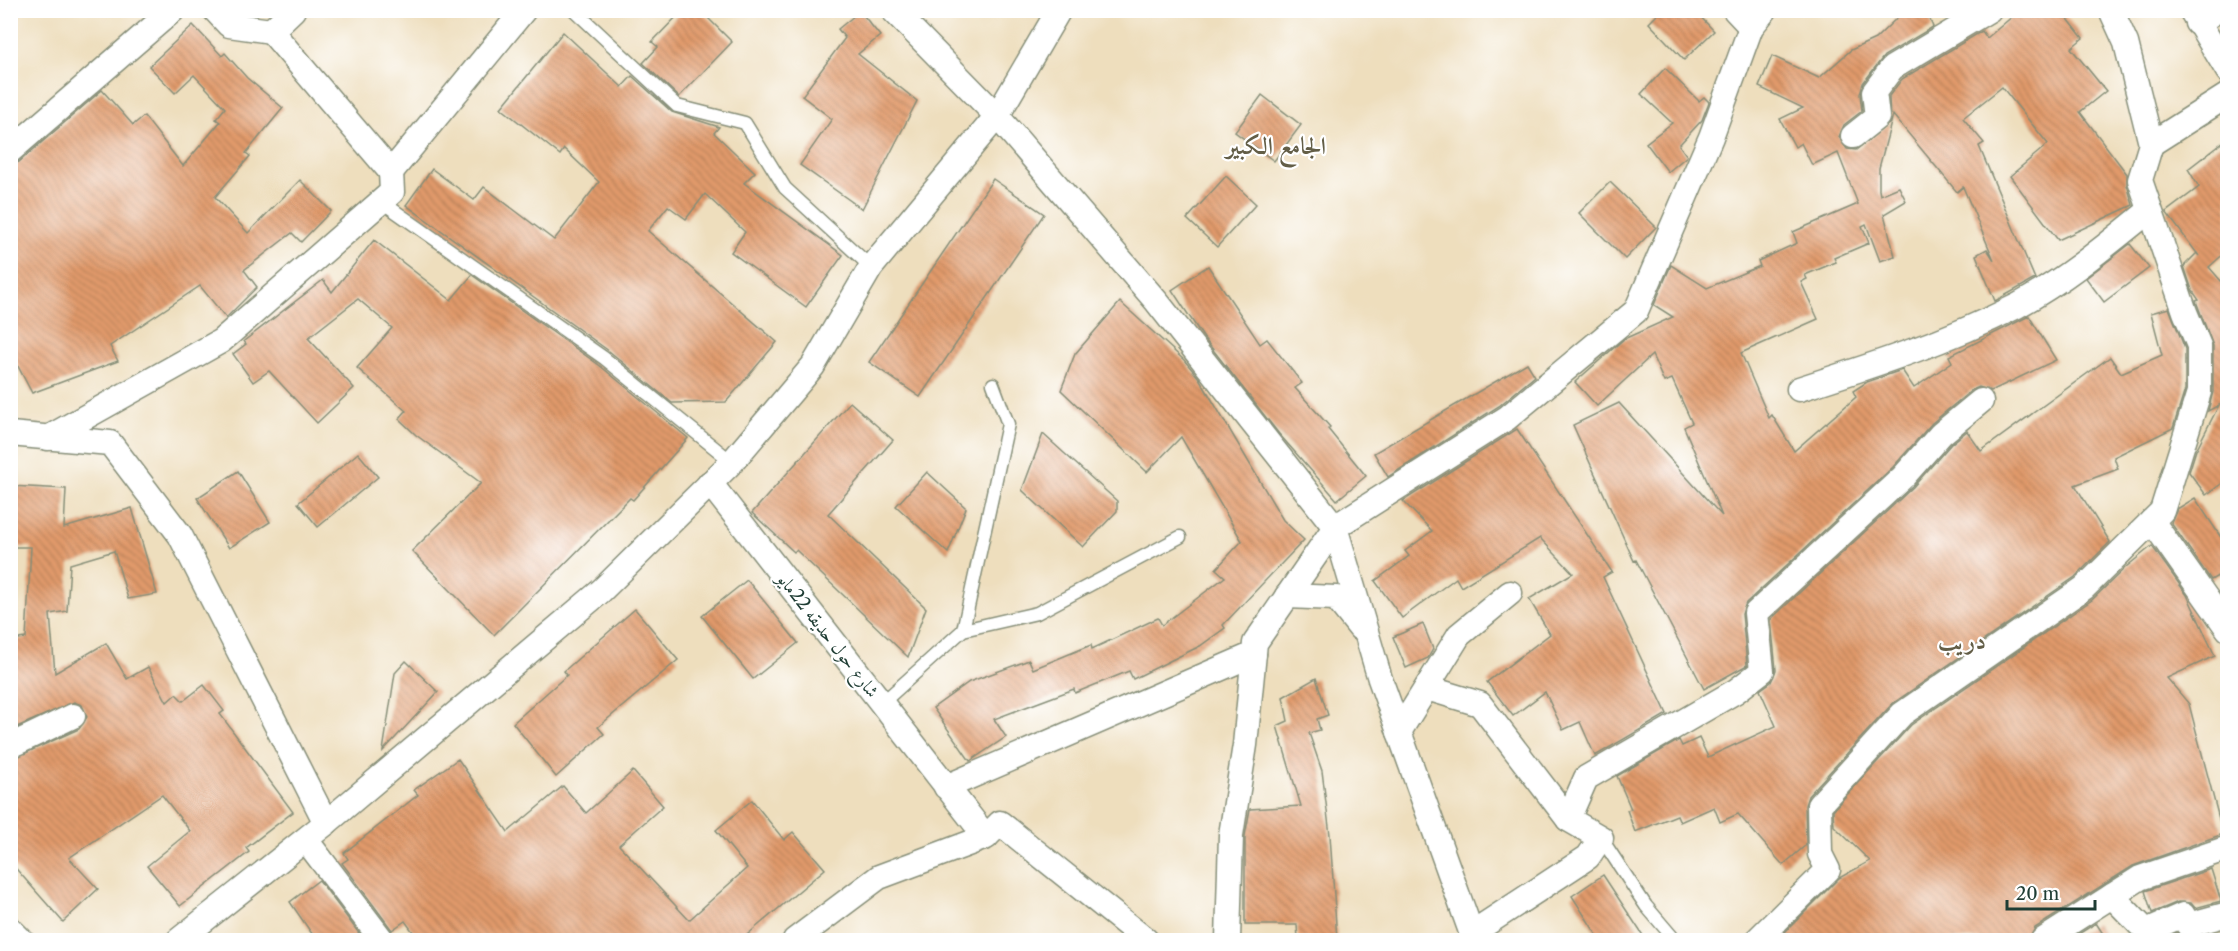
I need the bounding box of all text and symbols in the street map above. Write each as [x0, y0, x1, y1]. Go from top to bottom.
district label: الجامع الكبير [1223, 131, 1326, 168]
street label: شارع حول حديقه 22مايو [768, 567, 884, 704]
district label: دريب [1938, 626, 1986, 656]
scale bar [2007, 873, 2096, 911]
text: 20 m [2016, 883, 2060, 905]

